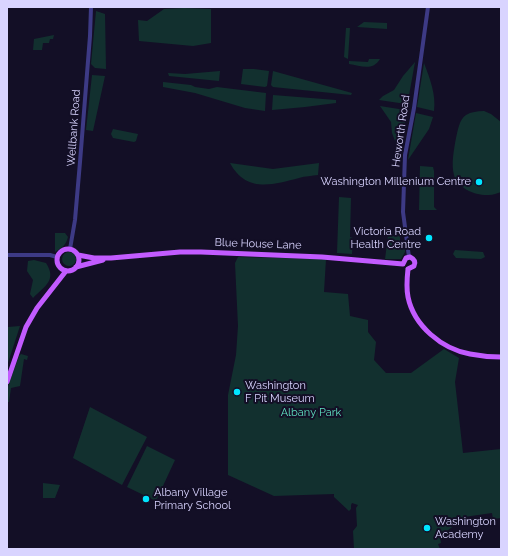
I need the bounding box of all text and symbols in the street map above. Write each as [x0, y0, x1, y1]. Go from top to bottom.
street label: Wellbank Road [65, 89, 83, 167]
street label: Heworth Road [389, 94, 413, 168]
place label: Washington Millenium Centre [320, 175, 471, 189]
marker: Washington Millenium Centre [474, 177, 484, 187]
place label: Victoria Road Health Centre [350, 225, 421, 251]
marker: Victoria Road Health Centre [424, 233, 434, 243]
street label: Blue House Lane [214, 236, 302, 252]
place label: Washington F Pit Museum [245, 379, 315, 405]
marker: Washington F Pit Museum [232, 387, 242, 397]
park label: Albany Park [281, 406, 341, 420]
place label: Albany Village Primary School [154, 486, 231, 512]
marker: Albany Village Primary School [141, 494, 151, 504]
place label: Washington Academy [435, 515, 496, 541]
marker: Washington Academy [422, 523, 432, 533]

